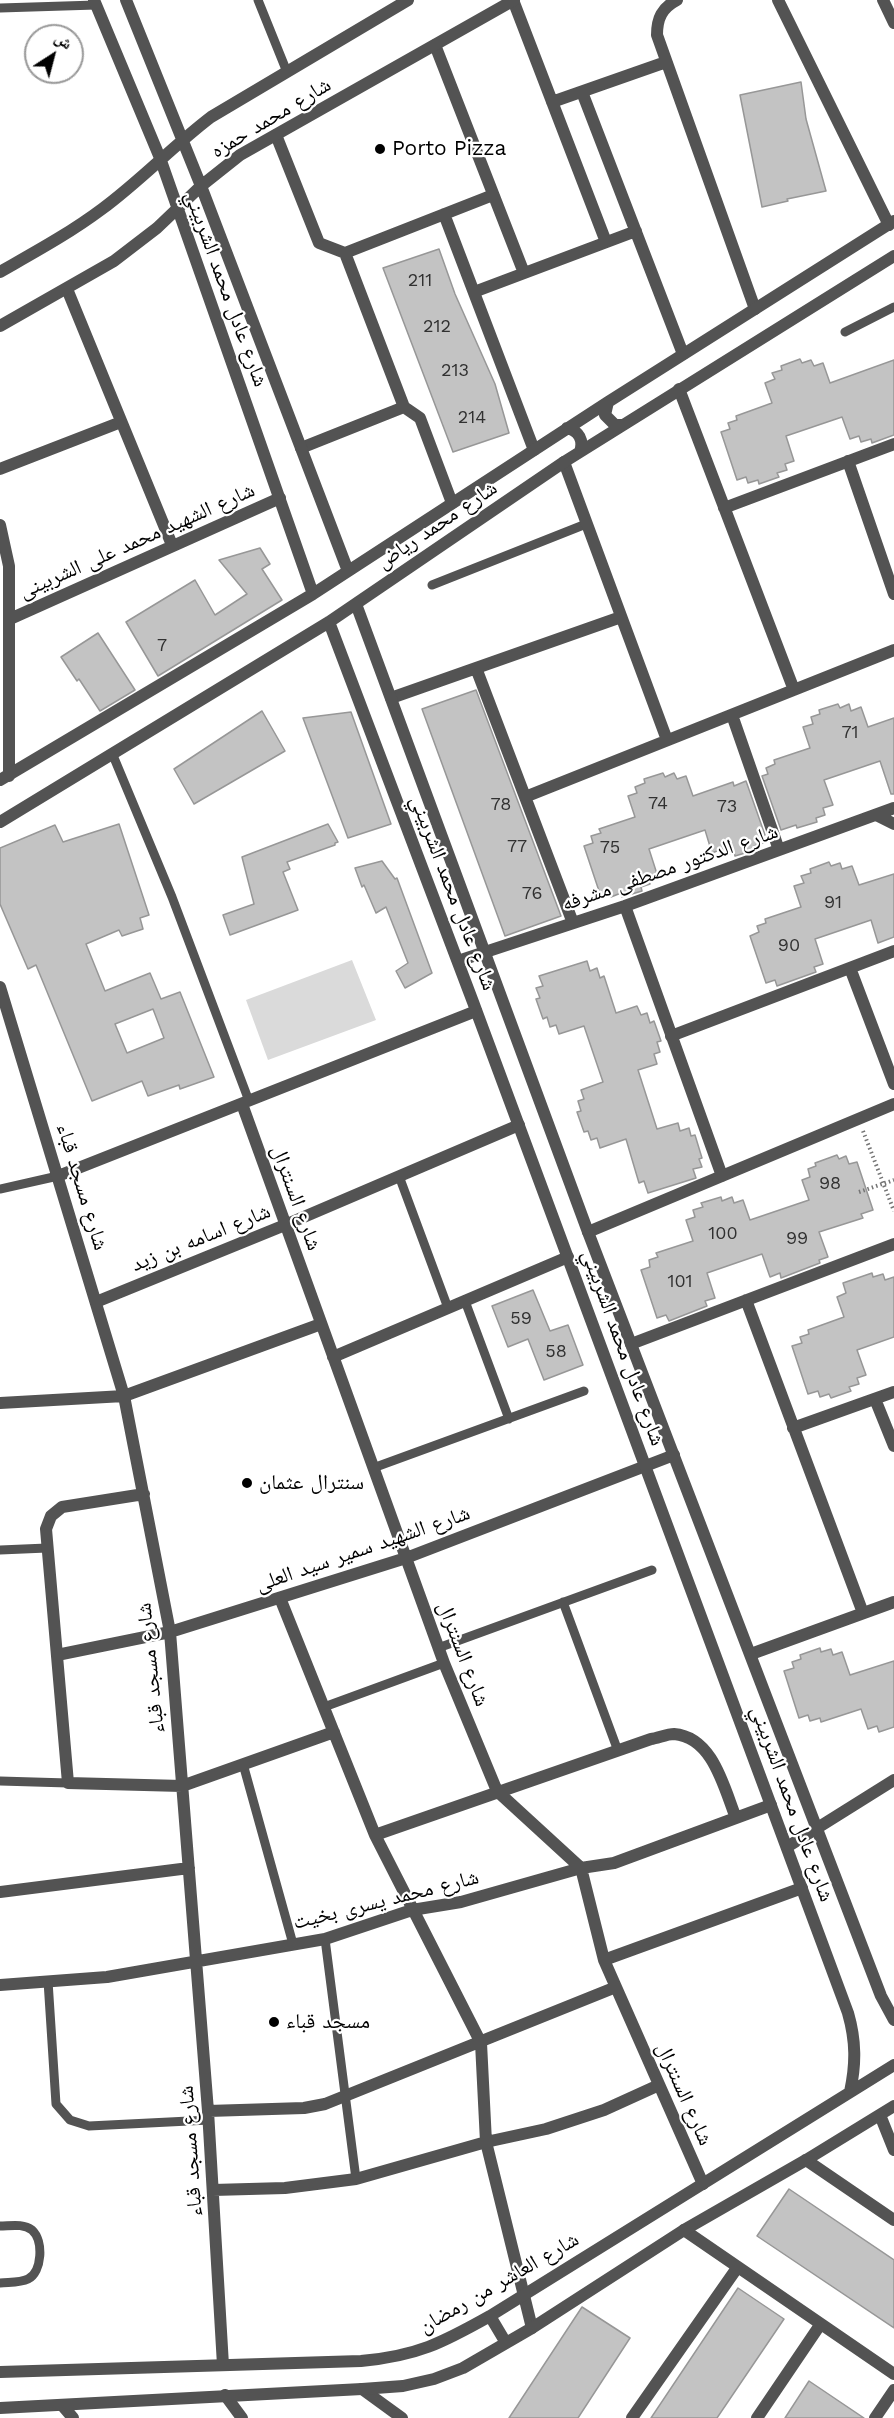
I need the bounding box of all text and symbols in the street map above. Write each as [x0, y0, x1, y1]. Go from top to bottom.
north arrow [24, 24, 84, 84]
text: ش [51, 28, 76, 53]
street label: شارع محمد حمزه [206, 72, 336, 164]
place label: Porto Pizza [392, 136, 506, 162]
marker: Porto Pizza [373, 142, 387, 156]
street label: شارع عادل محمد الشربيني [179, 188, 273, 390]
house number: 211 [408, 270, 432, 292]
house number: 212 [423, 316, 451, 338]
house number: 213 [441, 360, 469, 382]
house number: 214 [458, 407, 486, 429]
street label: شارع محمد رياض [372, 475, 502, 575]
street label: شارع الشهيد محمد على الشربينى [15, 478, 259, 604]
house number: 7 [157, 635, 167, 657]
house number: 71 [841, 722, 859, 744]
street label: شارع عادل محمد الشربيني [404, 792, 502, 994]
house number: 74 [648, 793, 668, 815]
house number: 78 [491, 794, 511, 816]
house number: 73 [717, 796, 737, 818]
street label: شارع الدكتور مصطفى مشرفه [559, 819, 781, 917]
house number: 77 [507, 836, 527, 858]
house number: 75 [600, 837, 620, 859]
house number: 76 [522, 883, 542, 905]
house number: 91 [824, 892, 842, 914]
house number: 90 [778, 935, 800, 957]
street label: شارع مسجد قباء [51, 1121, 113, 1253]
street label: شارع السنترال [265, 1142, 327, 1254]
house number: 98 [819, 1173, 841, 1195]
street label: شارع اسامه بن زيد [128, 1199, 274, 1277]
house number: 100 [708, 1223, 738, 1245]
house number: 99 [786, 1228, 808, 1250]
street label: شارع عادل محمد الشربيني [576, 1247, 670, 1449]
house number: 101 [667, 1271, 693, 1293]
house number: 59 [510, 1308, 532, 1330]
house number: 58 [545, 1341, 567, 1363]
place label: سنترال عثمان [259, 1470, 364, 1496]
marker: سنترال عثمان [240, 1476, 254, 1490]
street label: شارع الشهيد سمير سيد العلى [253, 1500, 473, 1598]
street label: شارع السنترال [432, 1598, 494, 1710]
street label: شارع مسجد قباء [132, 1601, 170, 1735]
street label: شارع عادل محمد الشربيني [745, 1703, 839, 1905]
street label: شارع محمد يسرى بخيت [290, 1865, 482, 1935]
place label: مسجد قباء [286, 2009, 370, 2035]
marker: مسجد قباء [267, 2015, 281, 2029]
street label: شارع السنترال [650, 2039, 718, 2149]
street label: شارع مسجد قباء [174, 2085, 208, 2217]
street label: شارع العاشر من رمضان [414, 2227, 584, 2339]

